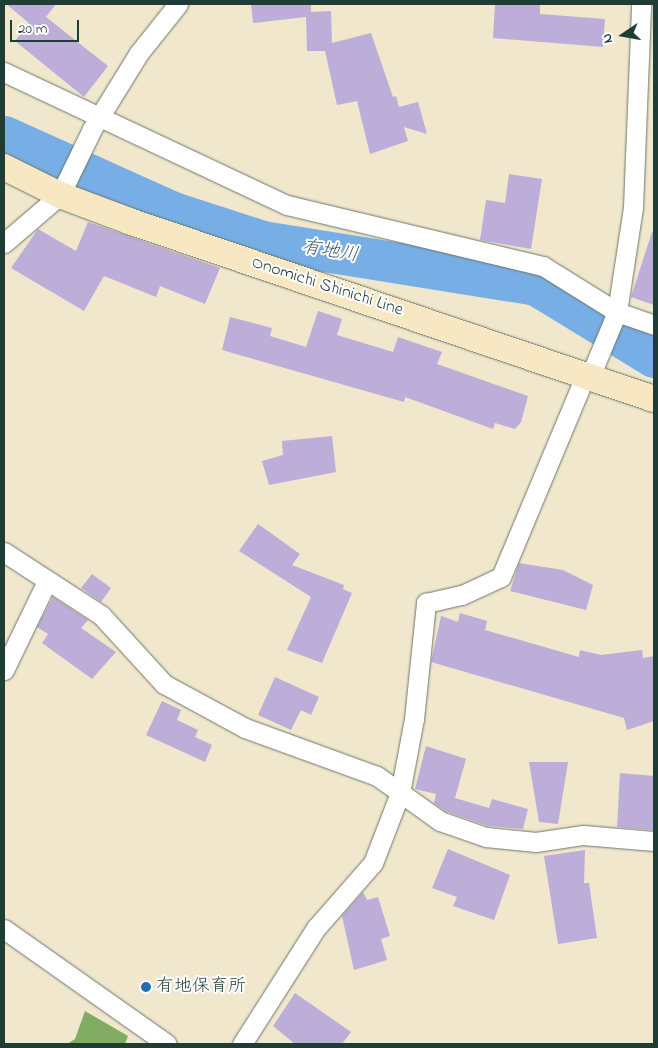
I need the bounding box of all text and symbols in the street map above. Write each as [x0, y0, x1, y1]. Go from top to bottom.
scale bar [12, 10, 81, 42]
north arrow [598, 10, 648, 60]
text: 20 m [18, 18, 47, 40]
text: N [597, 31, 619, 45]
water label: 有地川 [300, 236, 360, 268]
street label: Onomichi Shinichi Line [248, 252, 406, 322]
place label: 有地保育所 [156, 976, 246, 998]
marker: 有地保育所 [140, 981, 152, 993]

